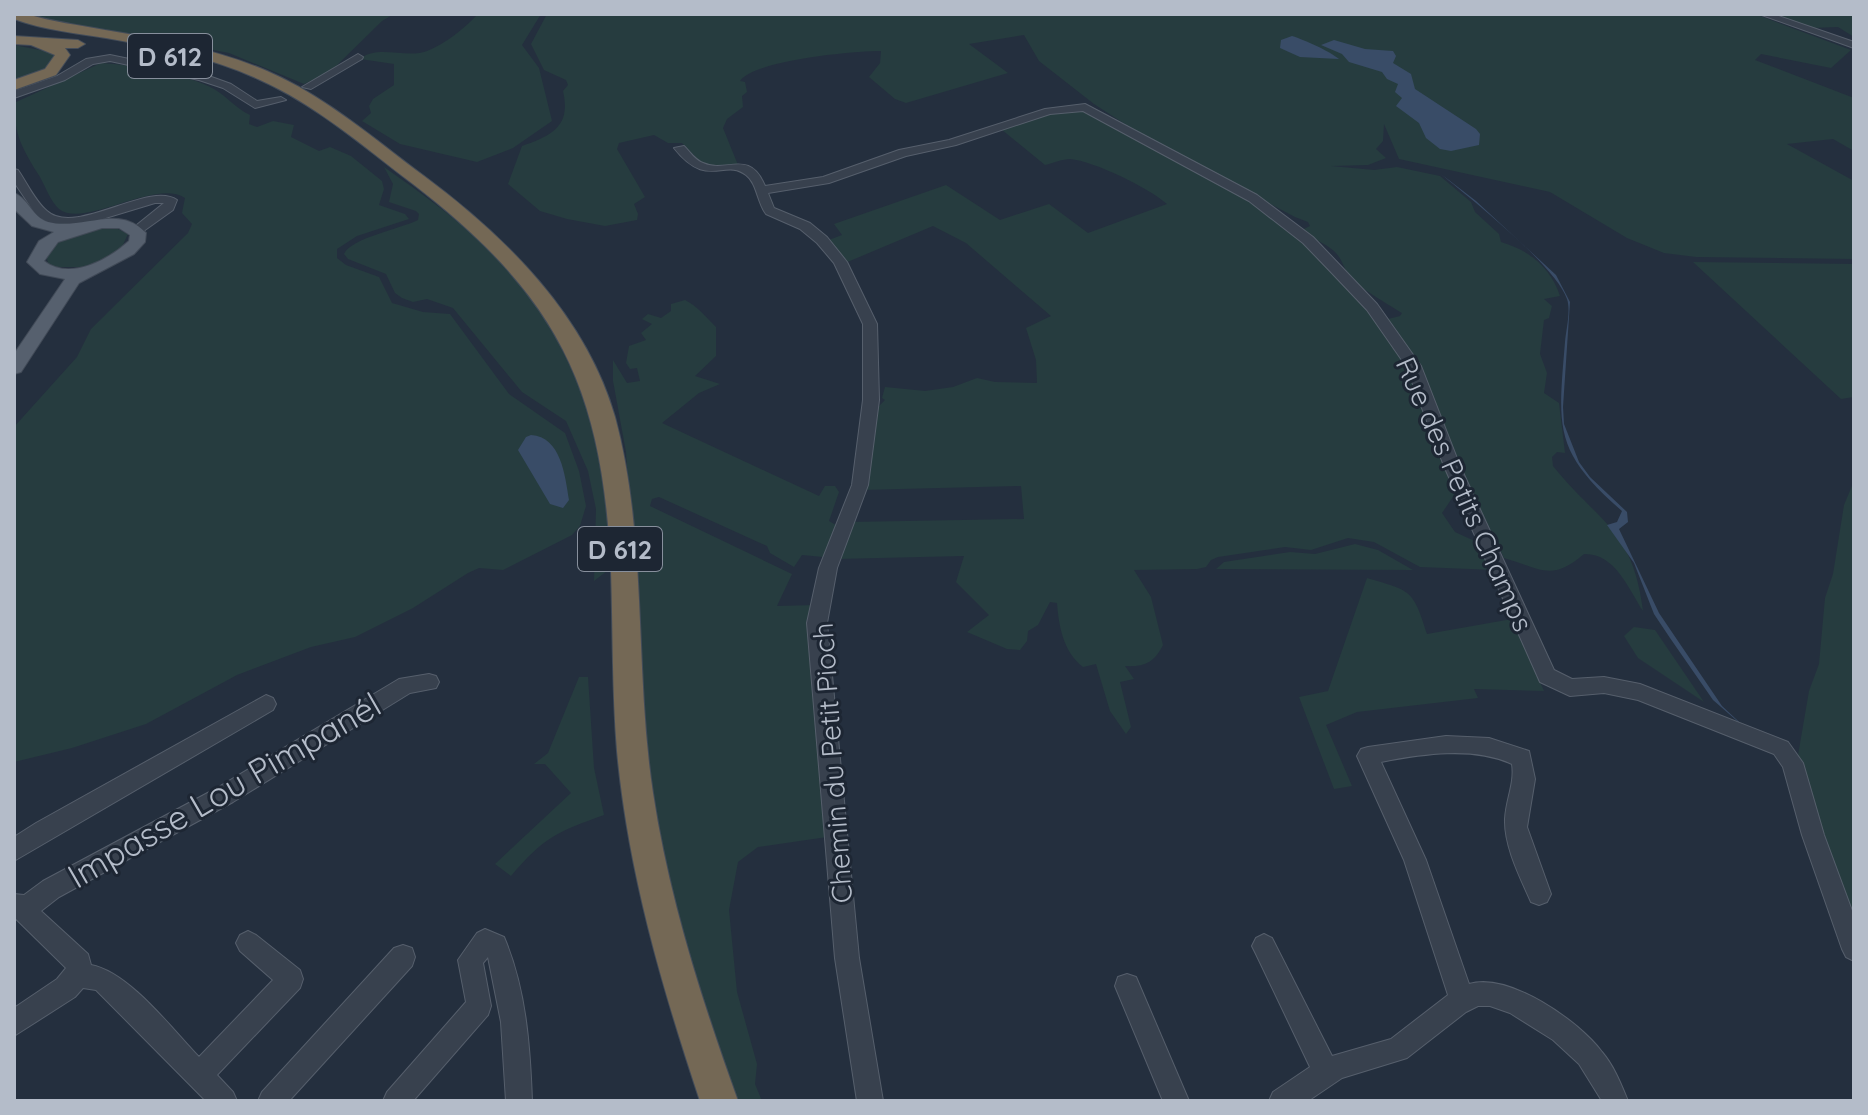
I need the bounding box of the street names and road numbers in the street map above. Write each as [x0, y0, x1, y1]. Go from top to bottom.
road number: D 612 [128, 34, 212, 78]
street label: Rue des Petits Champs [1389, 351, 1541, 637]
road number: D 612 [578, 527, 662, 571]
street label: Chemin du Petit Pioch [805, 622, 859, 904]
street label: Impasse Lou Pimpanél [60, 683, 388, 897]

